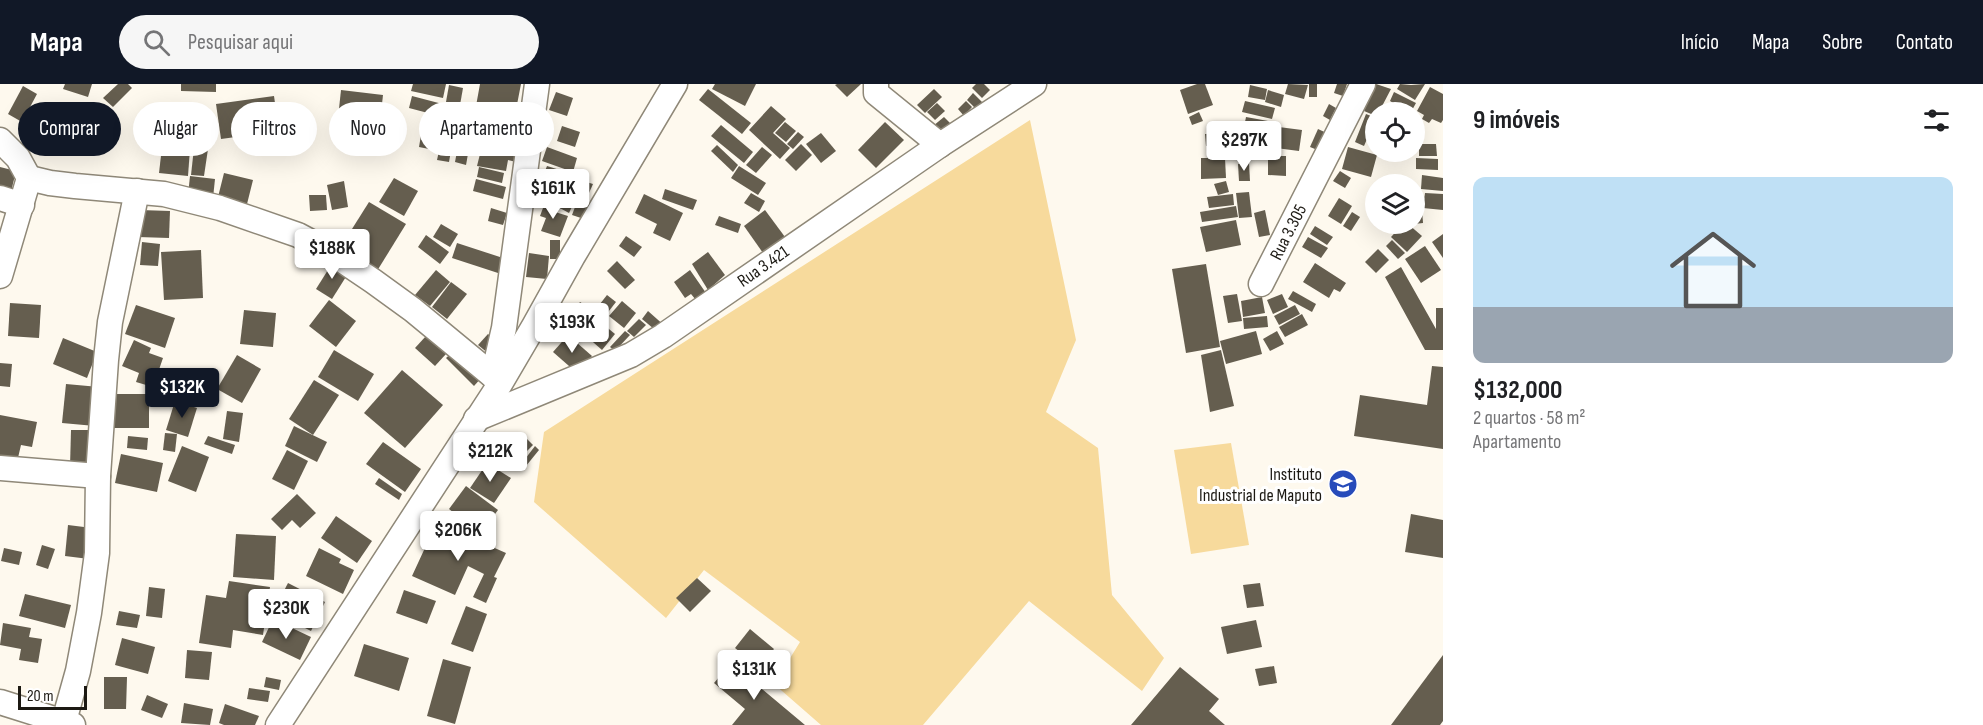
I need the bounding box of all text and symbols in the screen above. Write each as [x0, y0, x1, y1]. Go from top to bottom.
search box [119, 15, 539, 69]
text: Mapa [30, 26, 83, 59]
icon: search [140, 26, 173, 59]
text: Pesquisar aqui [188, 29, 293, 56]
text: Início [1681, 30, 1719, 55]
text: Mapa [1752, 30, 1789, 55]
text: Sobre [1822, 30, 1863, 55]
text: Contato [1896, 30, 1953, 55]
chip: Comprar [18, 102, 121, 156]
chip: Alugar [133, 102, 219, 156]
chip: Filtros [231, 102, 317, 156]
chip: Novo [329, 102, 407, 156]
chip: Apartamento [419, 102, 554, 156]
map controls [1365, 102, 1425, 234]
button: locate [1365, 102, 1425, 162]
icon: filters [1920, 104, 1953, 137]
text: 9 imóveis [1473, 105, 1560, 136]
pin: $297K [1202, 121, 1286, 172]
text: $297K [1220, 128, 1268, 152]
pin: $161K [511, 169, 595, 220]
button: layers [1365, 174, 1425, 234]
text: $161K [530, 176, 576, 200]
street label: Rua 3.305 [1266, 201, 1311, 263]
icon: home [1659, 216, 1767, 324]
pin: $188K [290, 229, 374, 280]
text: $188K [309, 236, 355, 260]
street label: Rua 3.421 [734, 241, 794, 292]
pin: $193K [530, 303, 614, 354]
text: $193K [549, 310, 595, 334]
pin: $132K [140, 368, 224, 419]
text: $132K [159, 375, 205, 399]
text: $132,000 [1473, 375, 1562, 406]
text: 2 quartos · 58 m² [1473, 406, 1586, 430]
text: Apartamento [1473, 430, 1561, 454]
pin: $212K [448, 432, 532, 483]
text: $212K [467, 439, 513, 463]
place label: Instituto Industrial de Maputo [1199, 464, 1322, 506]
school or university icon: Instituto Industrial de Maputo [1327, 468, 1359, 500]
pin: $206K [416, 511, 500, 562]
text: $206K [434, 518, 482, 542]
pin: $230K [244, 589, 328, 640]
text: $230K [262, 596, 310, 620]
pin: $131K [712, 650, 796, 701]
text: $131K [732, 657, 776, 681]
scale bar [18, 683, 87, 710]
text: 20 m [27, 687, 54, 706]

